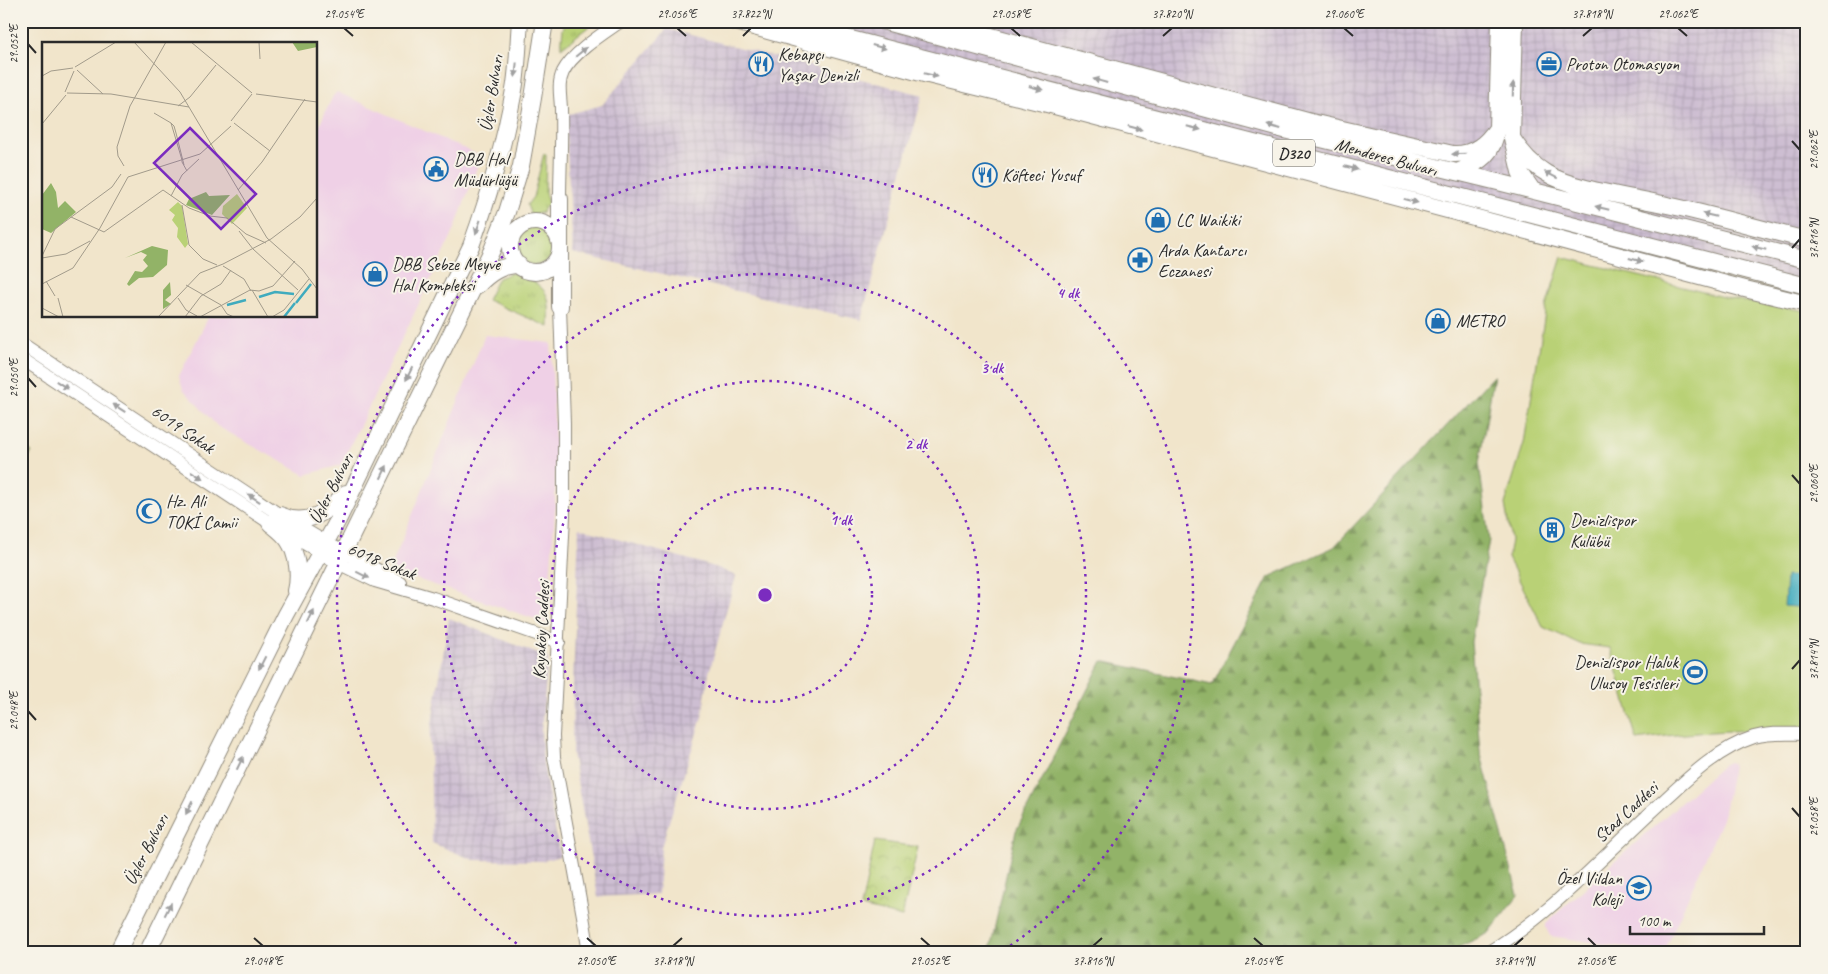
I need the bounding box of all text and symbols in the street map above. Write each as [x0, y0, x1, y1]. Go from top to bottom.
text: 29.054°E [324, 6, 365, 22]
text: 29.056°E [657, 6, 698, 22]
text: 37.822°N [731, 6, 773, 22]
text: 29.058°E [991, 6, 1032, 22]
text: 37.820°N [1152, 6, 1194, 22]
text: 29.060°E [1324, 6, 1365, 22]
text: 37.818°N [1572, 6, 1614, 22]
text: 29.062°E [1658, 6, 1699, 22]
text: 29.052°E [6, 23, 22, 64]
inset map [42, 42, 318, 318]
place label: Kebapçı Yaşar Denizli [778, 43, 861, 86]
one-way arrow [872, 43, 887, 51]
one-way arrow [575, 46, 588, 57]
restaurant icon: Kebapçı Yaşar Denizli [748, 51, 774, 77]
office icon: Proton Otomasyon [1536, 51, 1562, 77]
street label: Üçler Bulvarı [474, 53, 508, 133]
place label: Proton Otomasyon [1566, 53, 1680, 75]
one-way arrow [512, 62, 520, 78]
one-way arrow [923, 71, 938, 79]
one-way arrow [1093, 77, 1108, 85]
one-way arrow [1509, 81, 1517, 97]
one-way arrow [1029, 84, 1044, 92]
one-way arrow [1267, 123, 1282, 131]
one-way arrow [1128, 124, 1143, 132]
one-way arrow [1186, 124, 1201, 132]
text: 29.062°E [1806, 129, 1822, 170]
street label: Menderes Bulvarı [1333, 133, 1440, 181]
road number: D320 [1273, 140, 1315, 167]
place label: DBB Hal Müdürlüğü [454, 148, 519, 191]
one-way arrow [1451, 150, 1467, 158]
public building icon: DBB Hal Müdürlüğü [423, 156, 449, 182]
restaurant icon: Köfteci Yusuf [972, 162, 998, 188]
place label: Köfteci Yusuf [1002, 164, 1085, 186]
one-way arrow [1344, 164, 1359, 172]
one-way arrow [1544, 171, 1559, 180]
one-way arrow [1403, 197, 1418, 205]
one-way arrow [1594, 204, 1609, 212]
shop icon: LC Waikiki [1145, 207, 1171, 233]
place label: LC Waikiki [1176, 209, 1243, 231]
one-way arrow [1701, 211, 1716, 219]
text: 37.816°N [1806, 217, 1822, 259]
one-way arrow [474, 220, 481, 235]
place label: Arda Kantarcı Eczanesi [1158, 239, 1247, 282]
one-way arrow [1752, 244, 1767, 252]
pharmacy icon: Arda Kantarcı Eczanesi [1127, 247, 1153, 273]
place label: DBB Sebze Meyve Hal Kompleksi [392, 253, 501, 296]
one-way arrow [1628, 256, 1643, 264]
shop icon: DBB Sebze Meyve Hal Kompleksi [362, 261, 388, 287]
text: 4 dk [1057, 284, 1080, 303]
shop icon: METRO [1425, 308, 1451, 334]
place label: METRO [1456, 310, 1506, 332]
text: 29.050°E [6, 357, 22, 398]
text: 3 dk [981, 359, 1004, 378]
one-way arrow [405, 367, 413, 381]
one-way arrow [55, 380, 68, 390]
street label: 6019 Sokak [147, 400, 220, 459]
one-way arrow [113, 403, 126, 412]
text: 2 dk [905, 435, 928, 454]
street label: Üçler Bulvarı [304, 448, 359, 527]
text: 29.060°E [1806, 463, 1822, 504]
one-way arrow [380, 465, 388, 479]
one-way arrow [190, 470, 204, 480]
place label: Hz. Ali TOKİ Camii [166, 490, 239, 533]
one-way arrow [248, 493, 261, 503]
mosque icon: Hz. Ali TOKİ Camii [136, 498, 162, 524]
place label: Denizlispor Kulübü [1570, 509, 1637, 552]
text: 1 dk [830, 511, 853, 530]
building icon: Denizlispor Kulübü [1539, 517, 1565, 543]
street label: 6018 Sokak [344, 537, 421, 585]
one-way arrow [356, 571, 370, 579]
street label: Kayaköy Caddesi [527, 578, 555, 680]
centre of rings [756, 586, 774, 604]
one-way arrow [307, 610, 315, 624]
text: 37.814°N [1806, 638, 1822, 680]
place label: Denizlispor Haluk Ulusoy Tesisleri [1574, 651, 1681, 694]
one-way arrow [258, 656, 266, 670]
sports icon: Denizlispor Haluk Ulusoy Tesisleri [1682, 659, 1708, 685]
text: 29.048°E [6, 690, 22, 731]
one-way arrow [236, 756, 244, 770]
street label: Stad Caddesi [1589, 775, 1665, 847]
text: 29.058°E [1806, 796, 1822, 837]
one-way arrow [185, 801, 193, 815]
street label: Üçler Bulvarı [119, 809, 174, 888]
place label: Özel Vildan Koleji [1556, 867, 1625, 910]
school or university icon: Özel Vildan Koleji [1626, 875, 1652, 901]
one-way arrow [165, 902, 173, 916]
scale bar [1630, 904, 1764, 936]
text: 100 m [1638, 912, 1672, 931]
text: 29.048°E [243, 953, 284, 969]
text: 29.050°E [576, 953, 617, 969]
text: 37.818°N [653, 953, 695, 969]
text: 29.052°E [910, 953, 951, 969]
text: 37.816°N [1073, 953, 1115, 969]
text: 29.054°E [1243, 953, 1284, 969]
text: 37.814°N [1494, 953, 1536, 969]
text: 29.056°E [1576, 953, 1617, 969]

